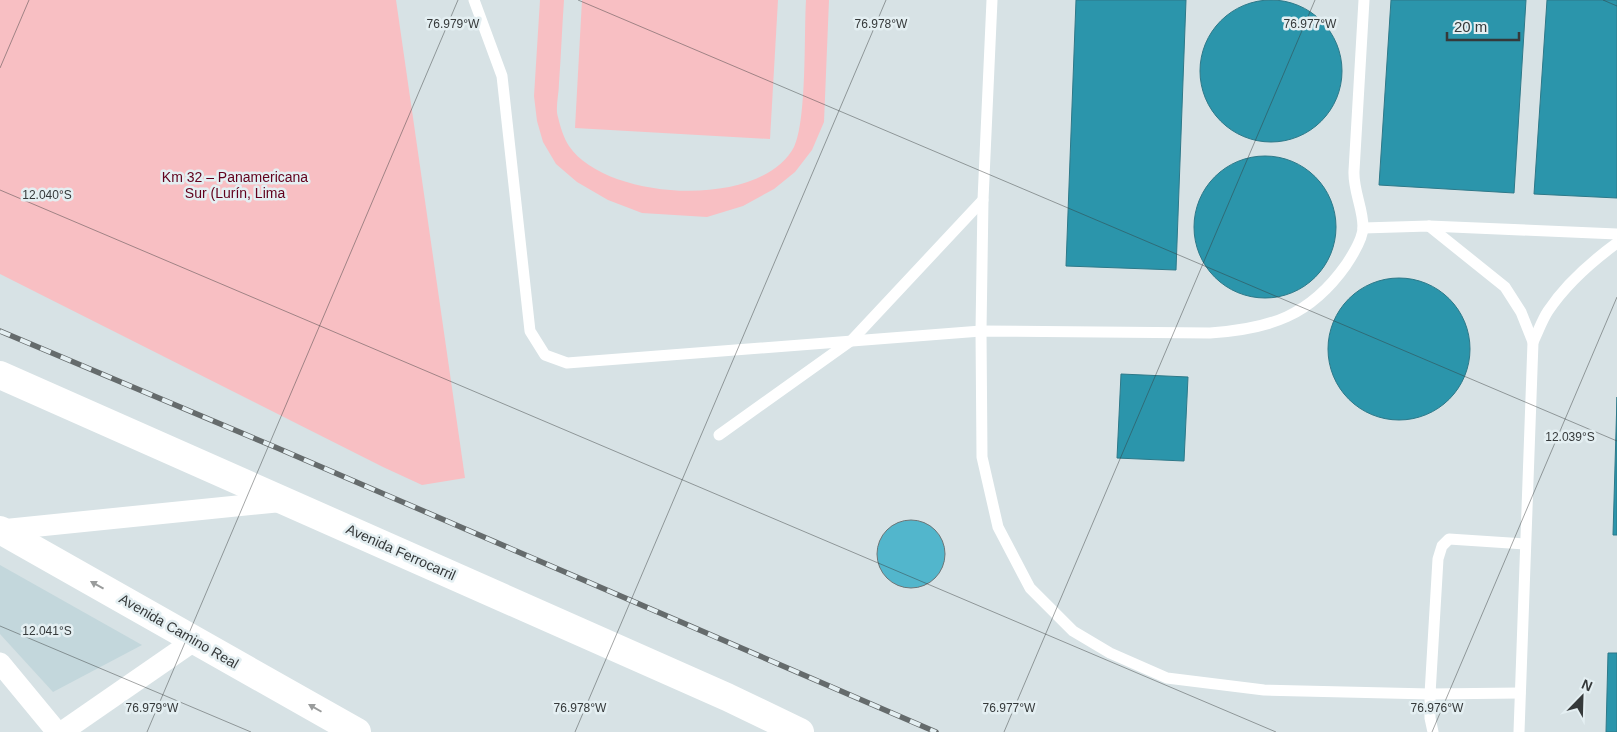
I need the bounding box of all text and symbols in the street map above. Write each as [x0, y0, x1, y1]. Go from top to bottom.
scale bar [1447, 10, 1520, 42]
text: 76.979°W [427, 17, 480, 31]
text: 76.978°W [855, 17, 908, 31]
text: 76.977°W [1284, 17, 1337, 31]
text: 20 m [1454, 18, 1487, 35]
park label: Km 32 – Panamericana Sur (Lurín, Lima [162, 169, 308, 201]
text: 12.040°S [22, 188, 72, 202]
text: 12.039°S [1545, 430, 1595, 444]
street label: Avenida Ferrocarril [344, 521, 458, 583]
one-way arrow [91, 580, 104, 589]
street label: Avenida Camino Real [116, 590, 242, 672]
text: 12.041°S [22, 624, 72, 638]
north arrow [1557, 672, 1607, 722]
text: N [1579, 676, 1595, 694]
text: 76.979°W [126, 701, 179, 715]
text: 76.978°W [554, 701, 607, 715]
text: 76.977°W [983, 701, 1036, 715]
text: 76.976°W [1411, 701, 1464, 715]
one-way arrow [307, 704, 322, 712]

